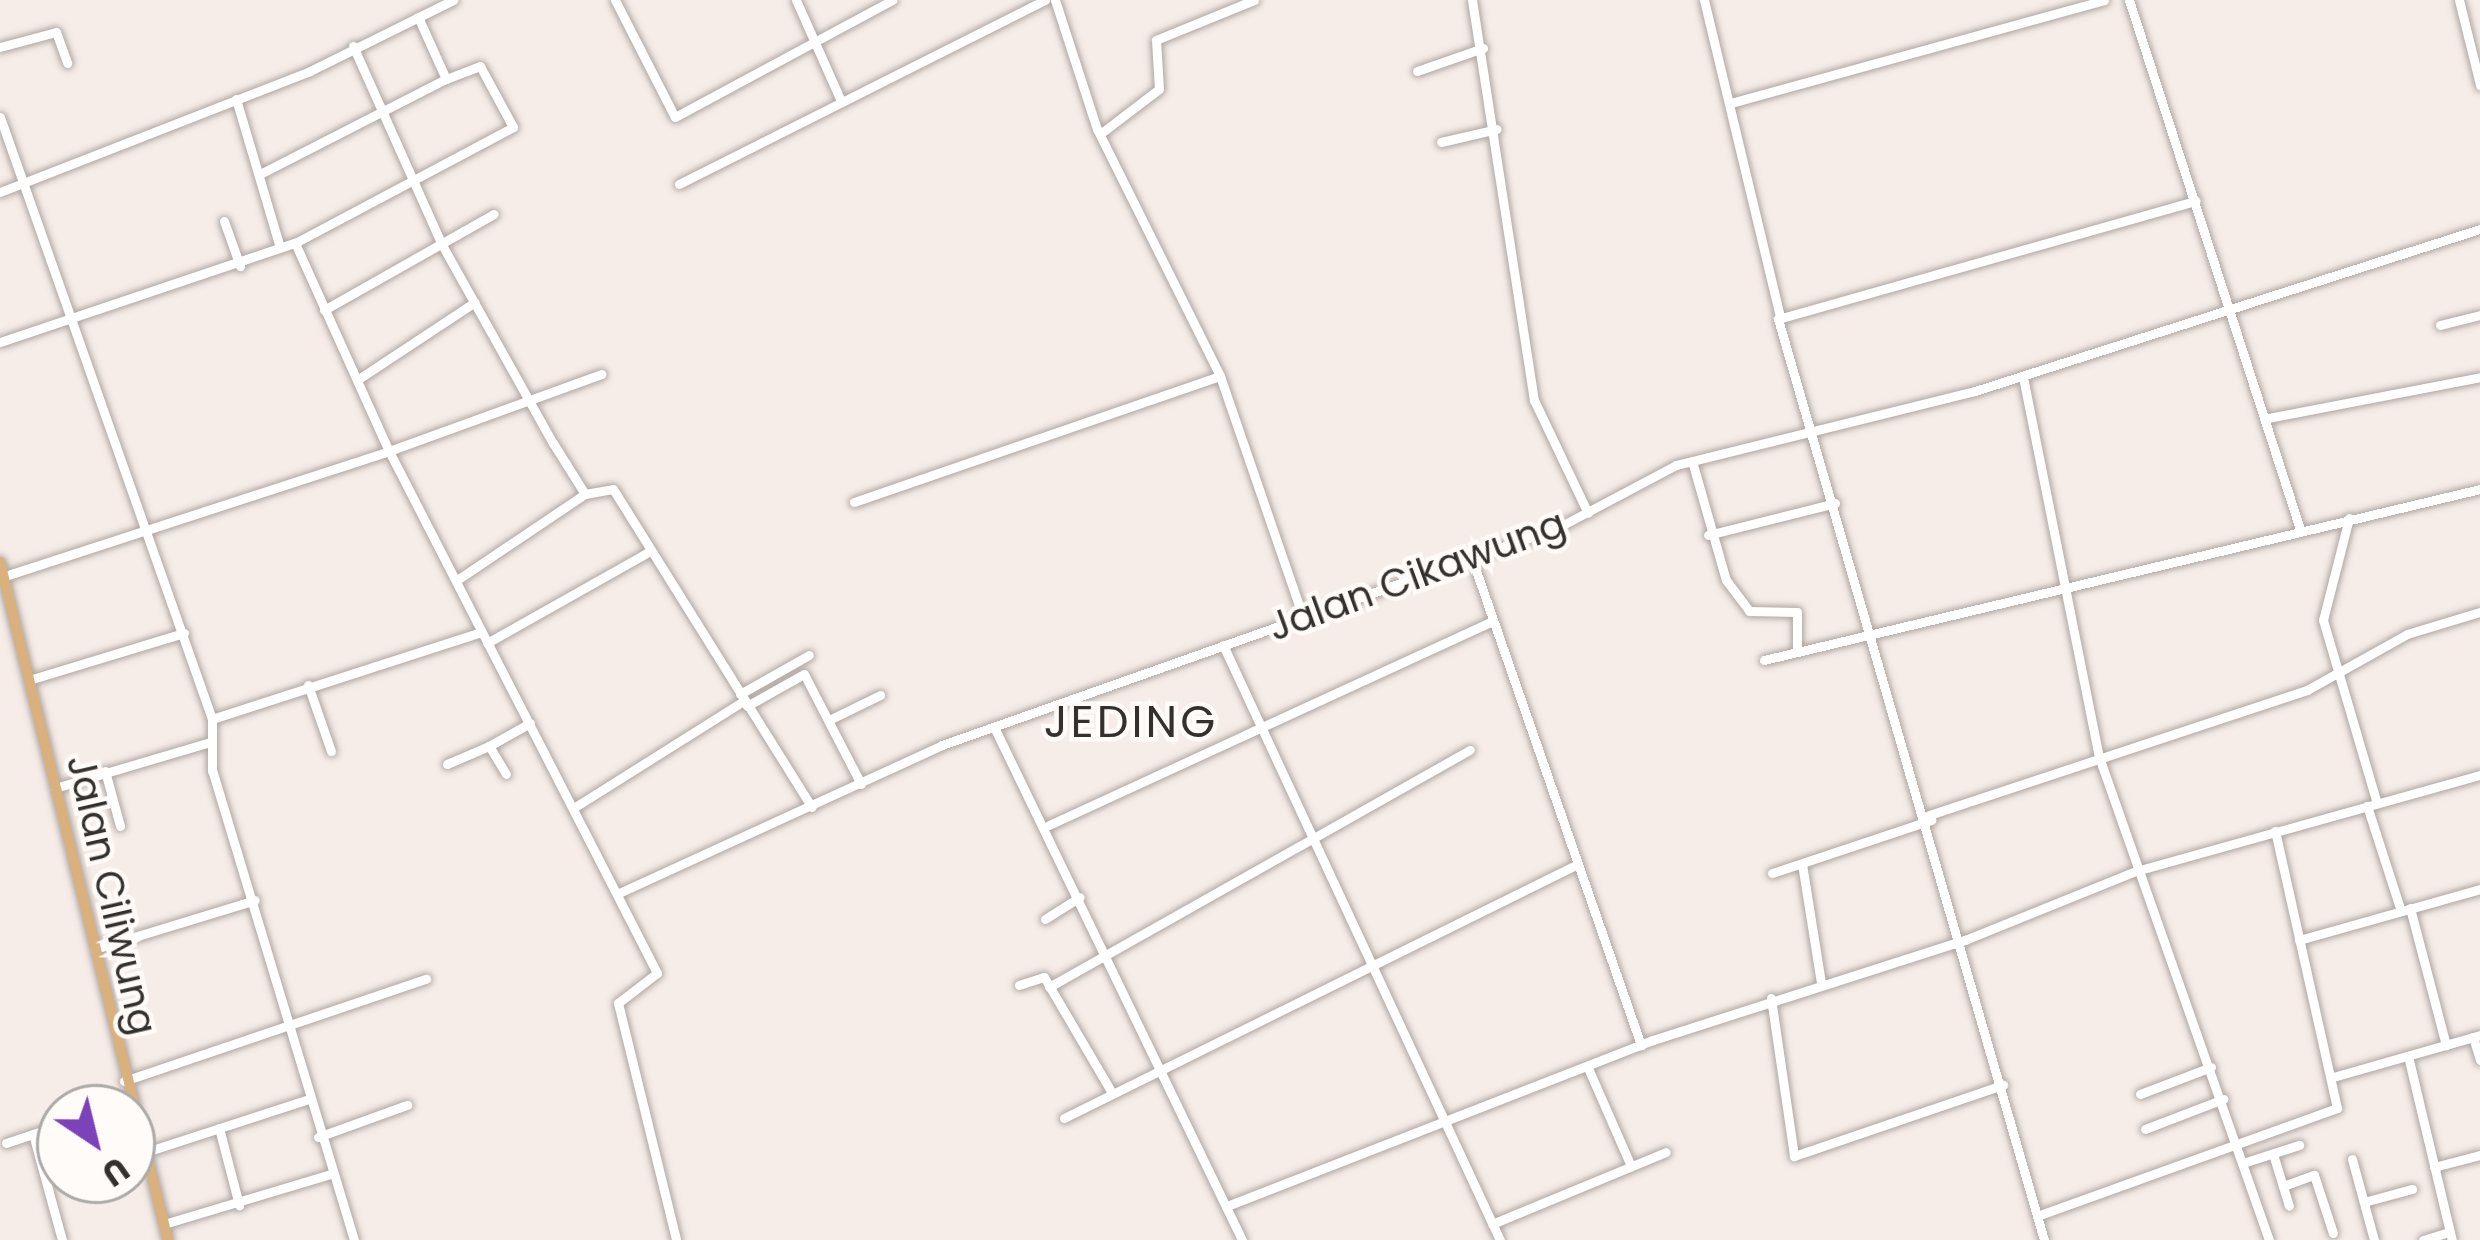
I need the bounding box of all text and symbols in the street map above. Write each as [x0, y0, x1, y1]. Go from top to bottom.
street label: Jalan Cikawung [1262, 501, 1572, 651]
district label: JEDING [1044, 695, 1218, 749]
street label: Jalan Ciliwung [56, 751, 166, 1039]
north arrow [36, 1084, 156, 1204]
text: U [92, 1146, 138, 1197]

